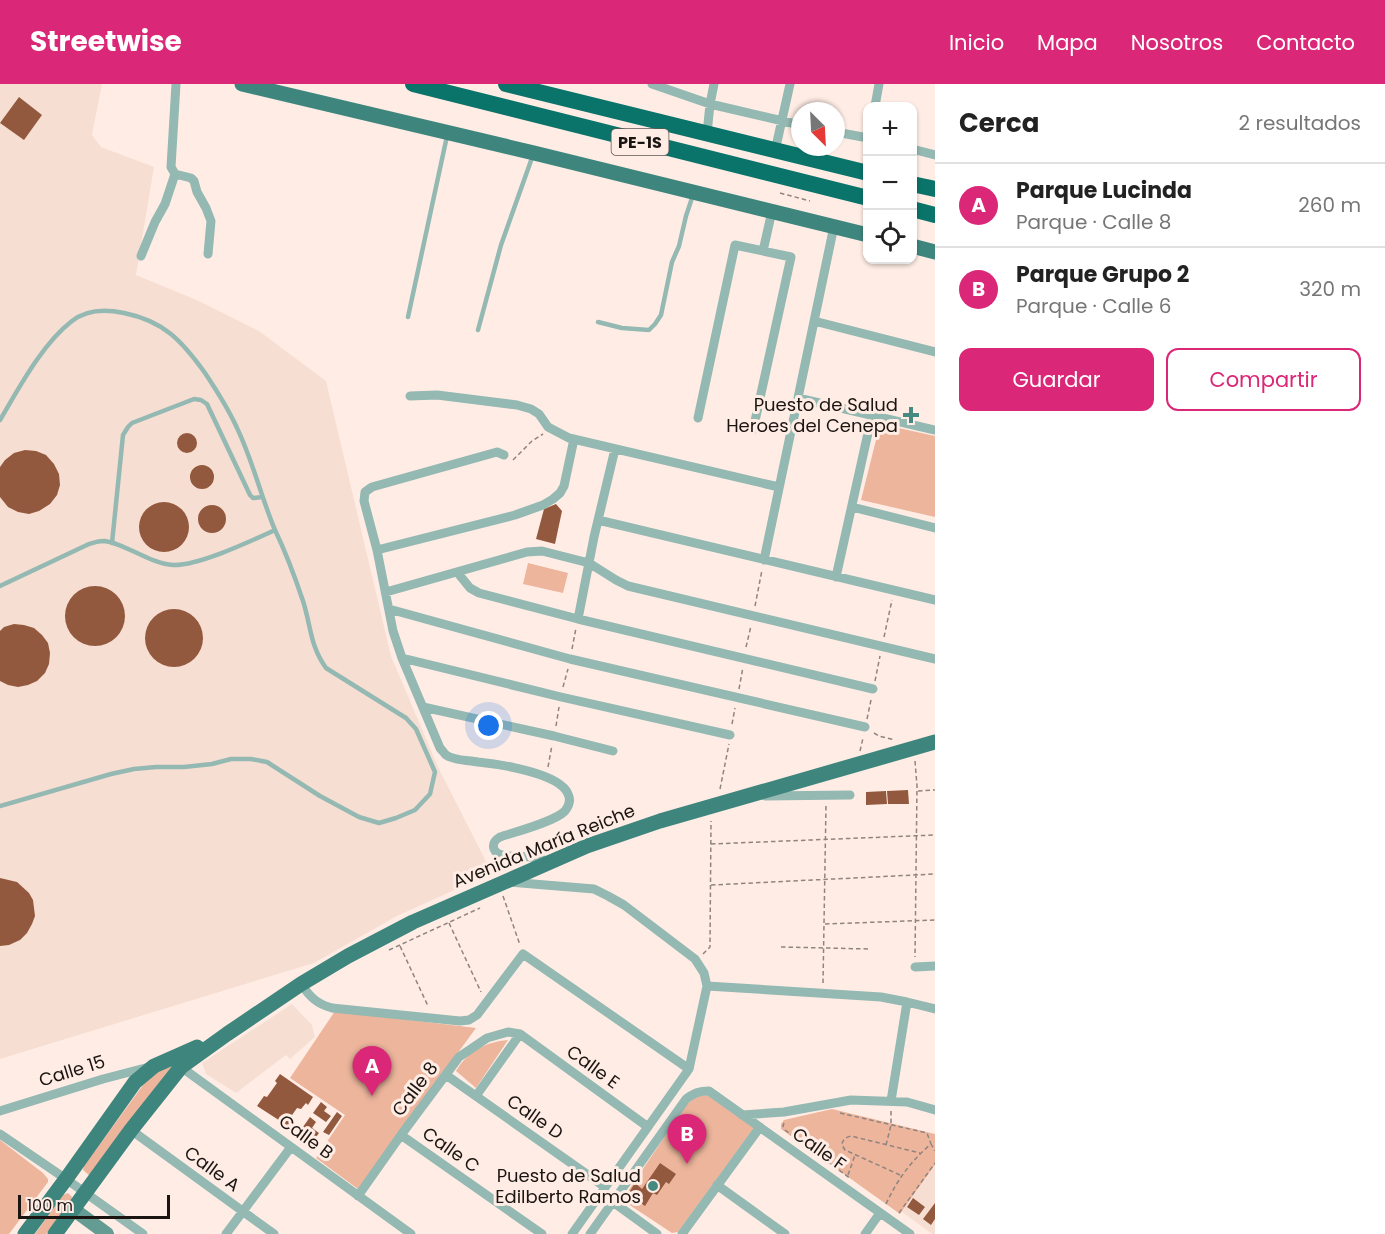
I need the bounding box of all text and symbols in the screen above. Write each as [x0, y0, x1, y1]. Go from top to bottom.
text: Streetwise [30, 22, 182, 61]
text: Inicio [949, 28, 1004, 57]
text: Mapa [1037, 28, 1098, 57]
text: Nosotros [1131, 28, 1223, 57]
text: Contacto [1256, 28, 1355, 57]
north arrow [791, 102, 845, 156]
map controls [863, 102, 917, 264]
button: + [863, 102, 917, 156]
text: Cerca [959, 105, 1039, 141]
text: 2 resultados [1239, 109, 1361, 137]
road number: PE-1S [612, 129, 668, 155]
button: − [863, 156, 917, 210]
text: Parque Lucinda [1016, 175, 1192, 206]
text: A [971, 191, 986, 219]
text: 260 m [1298, 191, 1361, 219]
text: Parque · Calle 8 [1016, 208, 1171, 236]
button: locate [863, 210, 917, 264]
text: Parque Grupo 2 [1016, 259, 1189, 290]
text: B [972, 275, 985, 303]
text: 320 m [1299, 275, 1361, 303]
text: Parque · Calle 6 [1016, 292, 1171, 320]
button: Guardar [959, 348, 1154, 411]
button: Compartir [1166, 348, 1361, 411]
place label: Puesto de Salud Heroes del Cenepa [726, 392, 898, 438]
marker: Puesto de Salud Heroes del Cenepa [902, 406, 920, 424]
your location [474, 711, 503, 740]
street label: Avenida María Reiche [449, 798, 639, 894]
street label: Calle E [562, 1039, 625, 1094]
pin: A [352, 1046, 392, 1096]
street label: Calle 15 [36, 1049, 108, 1092]
street label: Calle 8 [386, 1056, 443, 1121]
street label: Calle D [502, 1088, 569, 1145]
street label: Calle B [274, 1108, 339, 1165]
pin: B [668, 1114, 706, 1164]
street label: Calle C [418, 1121, 485, 1178]
street label: Calle F [788, 1121, 851, 1176]
street label: Calle A [179, 1140, 245, 1197]
place label: Puesto de Salud Edilberto Ramos [495, 1163, 641, 1209]
marker: Puesto de Salud Edilberto Ramos [646, 1179, 660, 1193]
scale bar [18, 1192, 170, 1220]
text: 100 m [27, 1194, 73, 1217]

